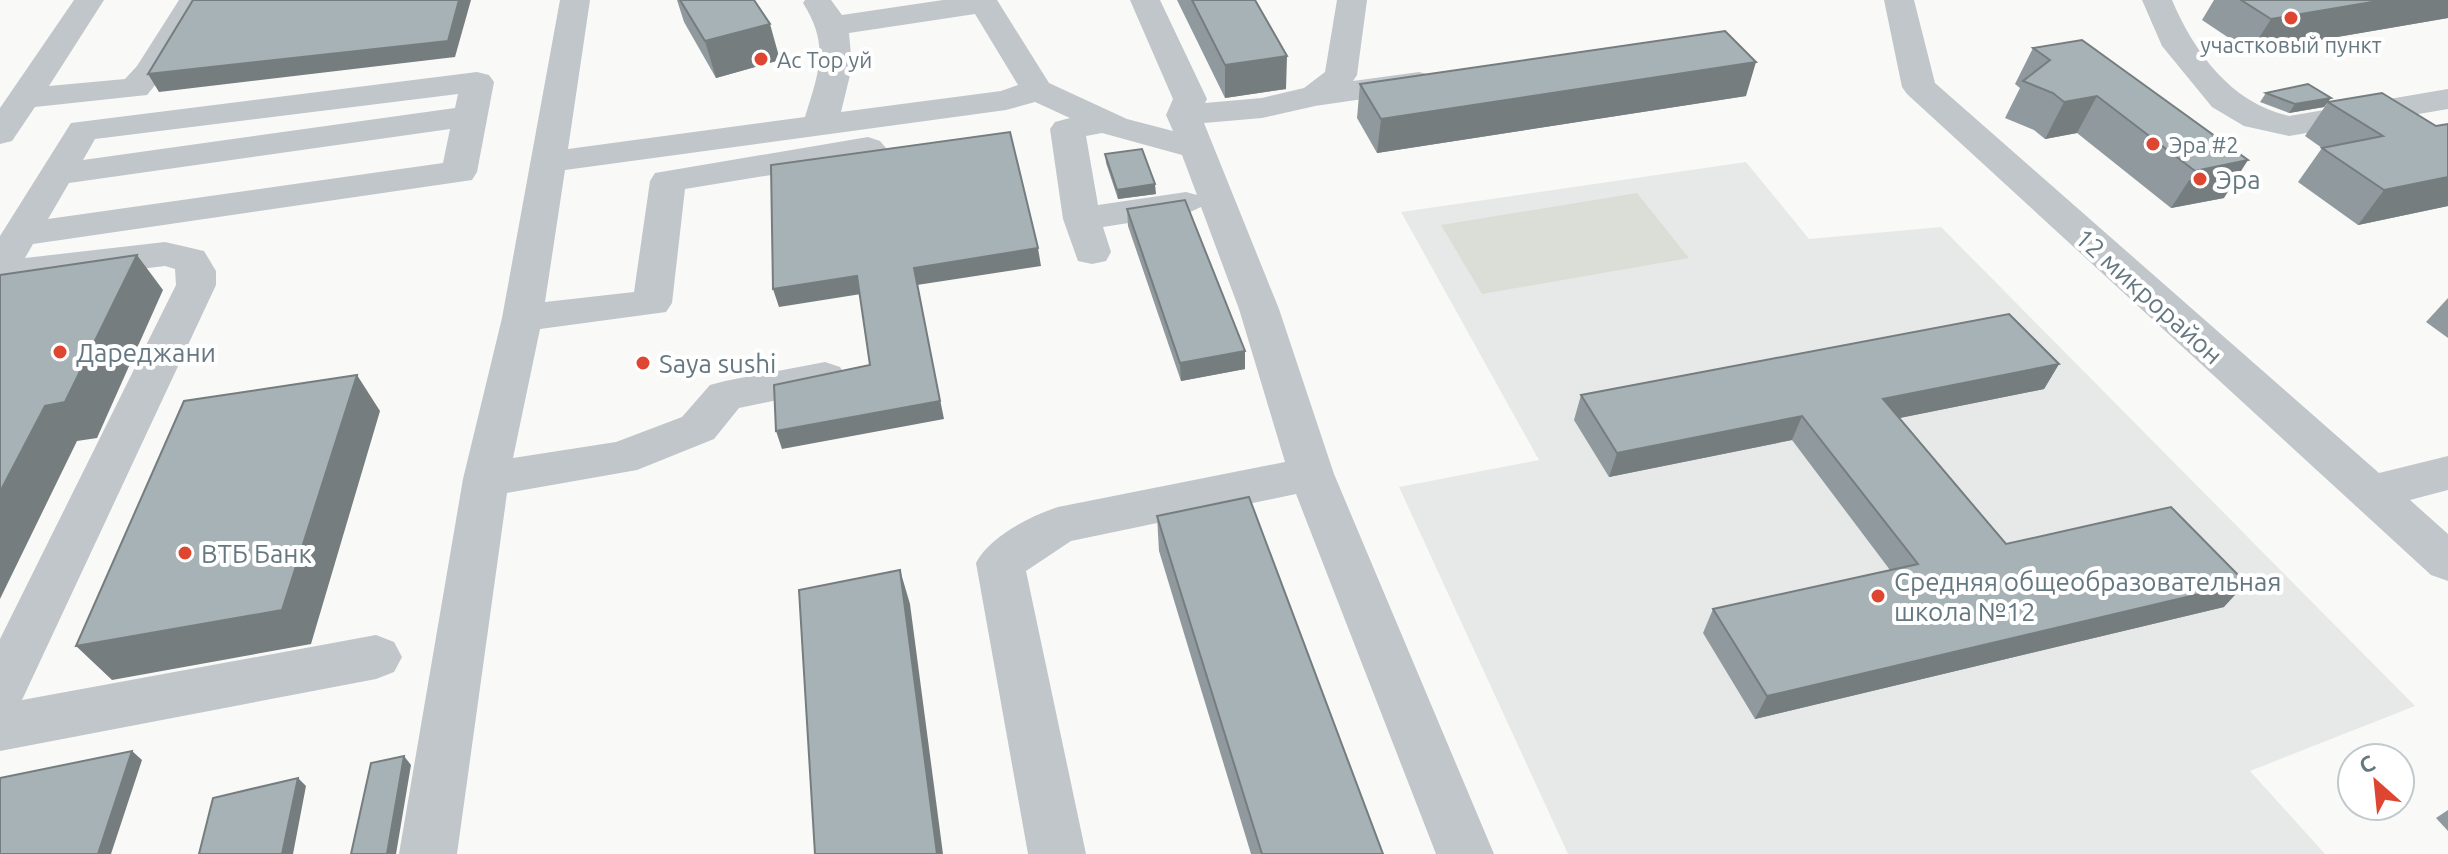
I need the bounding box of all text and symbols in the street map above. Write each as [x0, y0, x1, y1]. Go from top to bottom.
marker: участковый пункт [2282, 9, 2300, 27]
place label: участковый пункт [2200, 32, 2382, 57]
place label: Ас Тор уй [777, 47, 872, 72]
marker: Ас Тор уй [752, 50, 770, 68]
place label: Эра #2 [2169, 132, 2239, 157]
marker: Эра #2 [2144, 135, 2162, 153]
place label: Эра [2216, 165, 2261, 194]
marker: Эра [2191, 170, 2209, 188]
street label: 12 микрорайон [2070, 222, 2228, 370]
place label: Дареджани [76, 338, 216, 367]
marker: Дареджани [51, 343, 69, 361]
place label: Saya sushi [659, 349, 776, 378]
marker: Saya sushi [634, 354, 652, 372]
place label: ВТБ Банк [201, 539, 312, 568]
marker: ВТБ Банк [176, 544, 194, 562]
place label: Средняя общеобразовательная школа №12 [1894, 567, 2281, 626]
marker: Средняя общеобразовательная школа №12 [1869, 587, 1887, 605]
north arrow [2336, 742, 2416, 822]
text: С [2355, 749, 2379, 778]

